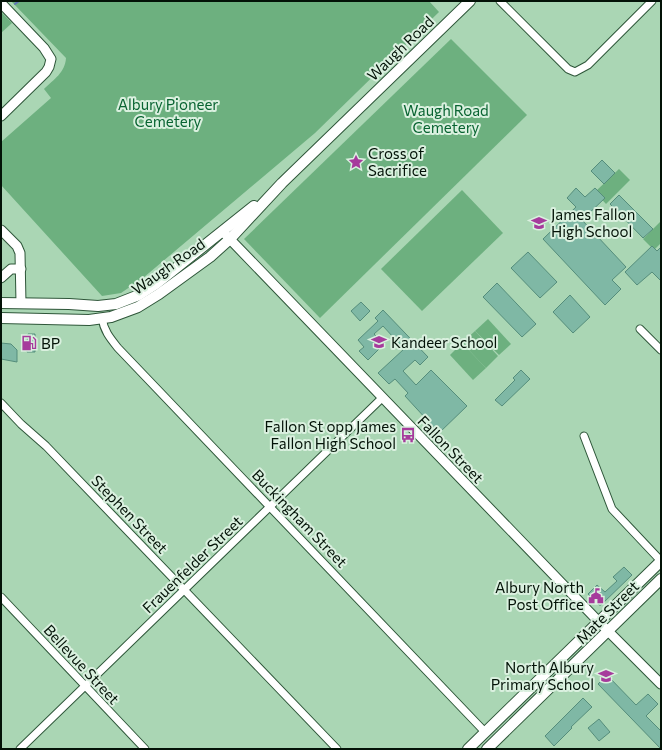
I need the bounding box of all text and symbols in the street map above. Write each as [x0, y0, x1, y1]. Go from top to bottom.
street label: Waugh Road [363, 12, 437, 84]
park label: Albury Pioneer Cemetery [118, 95, 218, 130]
park label: Waugh Road Cemetery [403, 101, 489, 136]
place label: Cross of Sacrifice [368, 144, 427, 179]
place icon: Cross of Sacrifice [347, 153, 365, 171]
place label: James Fallon High School [551, 205, 635, 240]
school or university icon: James Fallon High School [530, 214, 548, 232]
street label: Waugh Road [128, 234, 208, 298]
school or university icon: Kandeer School [370, 333, 388, 351]
place label: Kandeer School [391, 333, 497, 351]
fuel station icon: BP [20, 334, 38, 352]
place label: BP [41, 334, 60, 352]
street label: Fallon Street [414, 412, 488, 486]
place label: Fallon St opp James Fallon High School [265, 417, 396, 452]
bus stop icon: Fallon St opp James Fallon High School [399, 426, 417, 444]
street label: Buckingham Street [249, 465, 351, 571]
street label: Stephen Street [88, 471, 172, 557]
street label: Frauenfelder Street [138, 512, 246, 616]
street label: Mate Street [572, 577, 642, 647]
place label: Albury North Post Office [495, 578, 584, 613]
public building icon: Albury North Post Office [587, 587, 605, 605]
street label: Bellevue Street [41, 620, 123, 708]
place label: North Albury Primary School [491, 658, 594, 693]
school or university icon: North Albury Primary School [597, 667, 615, 685]

